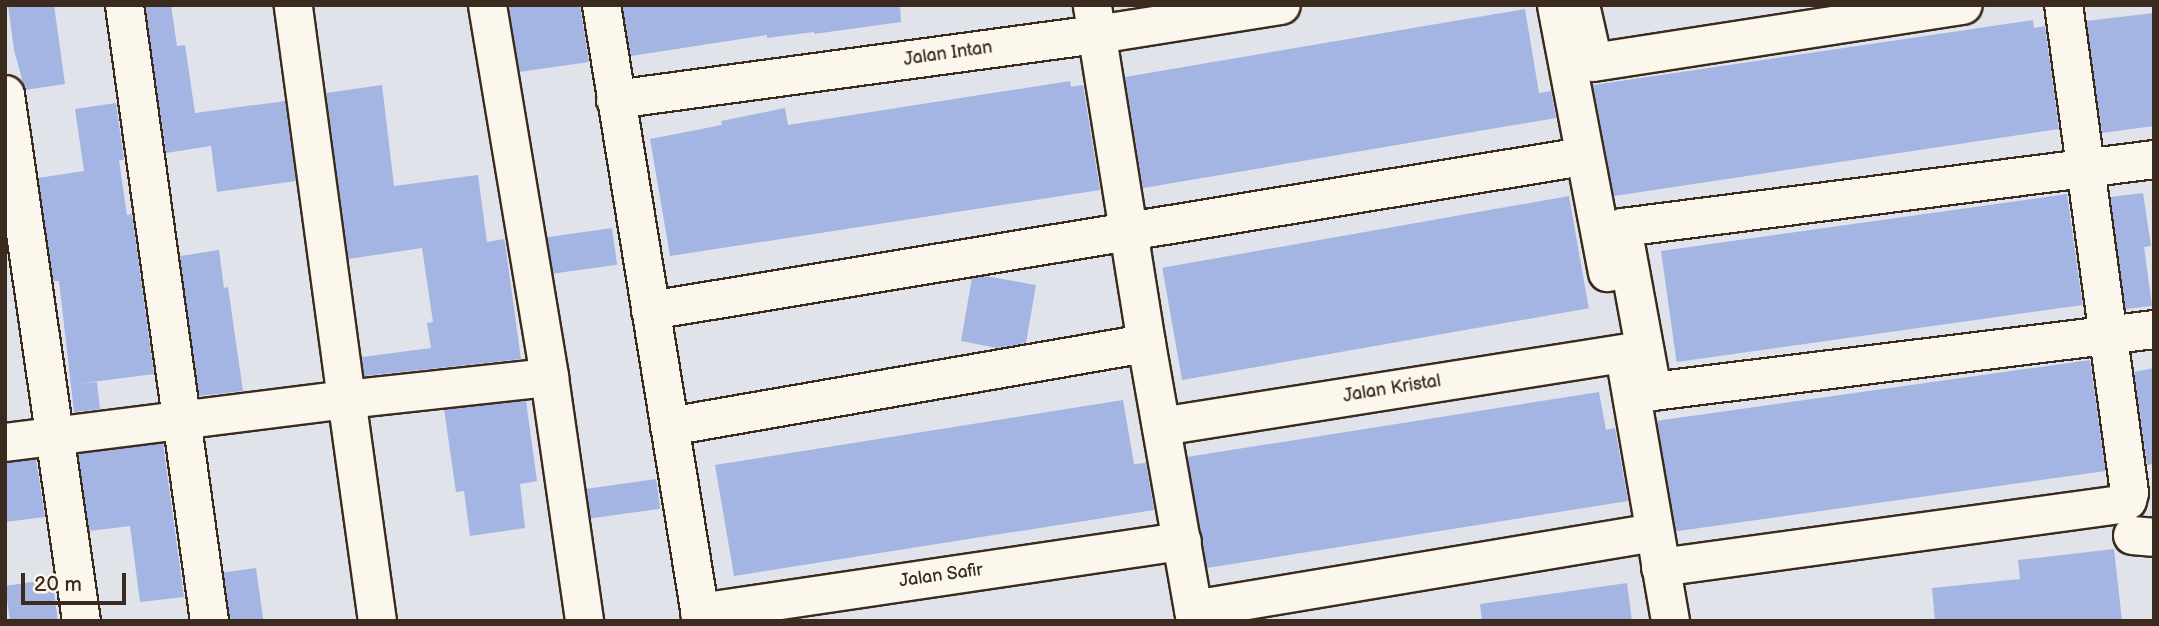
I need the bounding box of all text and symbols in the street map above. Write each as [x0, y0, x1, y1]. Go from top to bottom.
street label: Jalan Intan [902, 37, 994, 71]
street label: Jalan Kristal [1342, 371, 1442, 407]
street label: Jalan Safir [898, 559, 984, 593]
scale bar [24, 560, 130, 604]
text: 20 m [34, 572, 82, 597]

